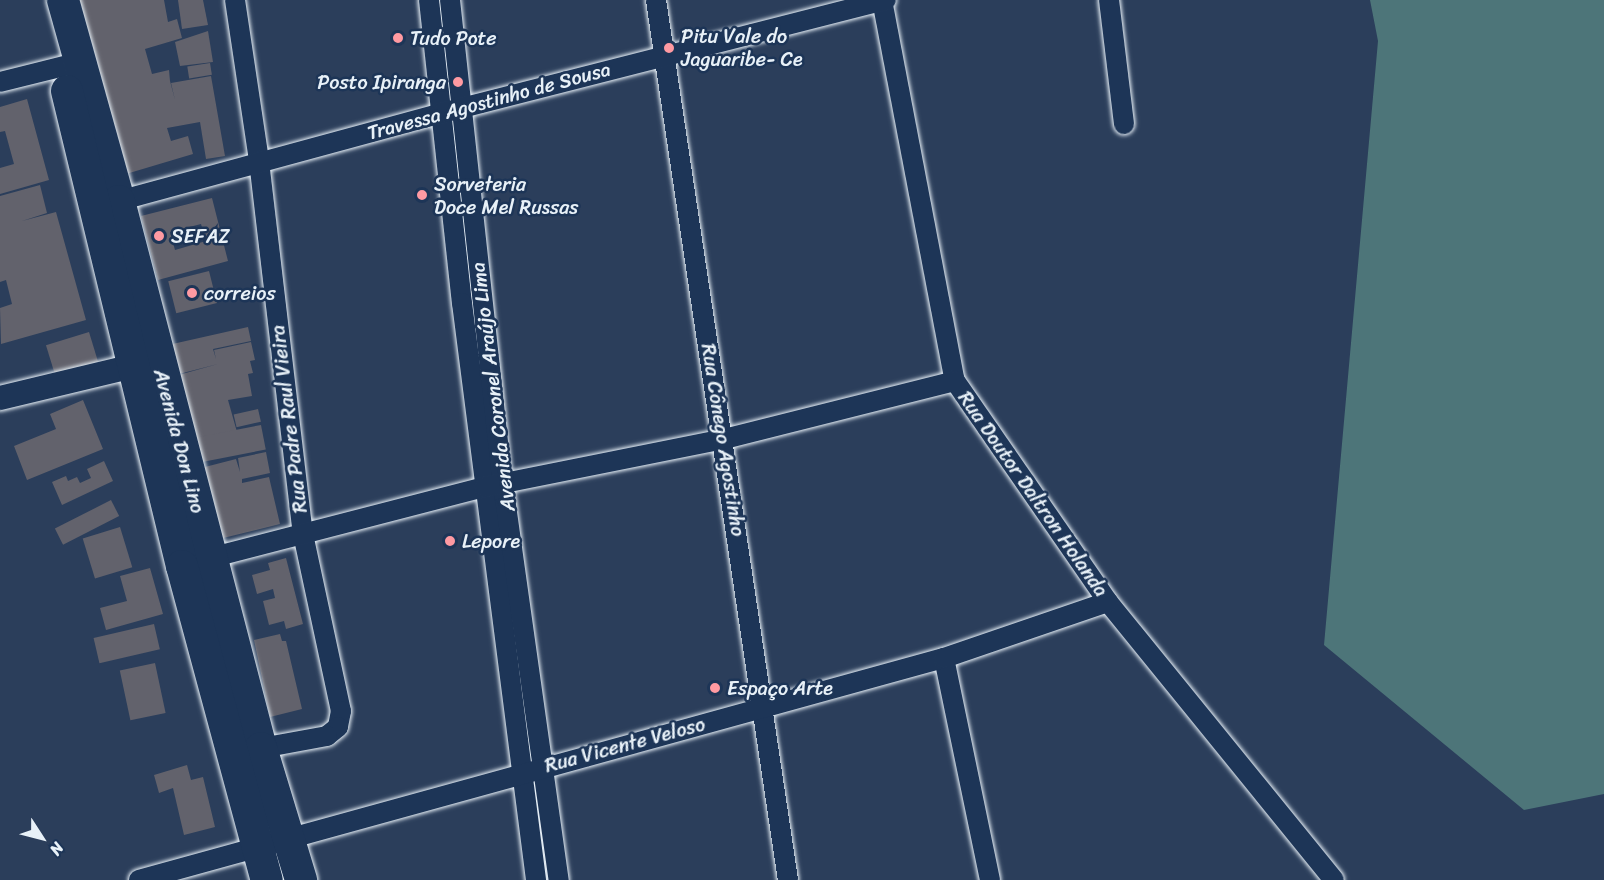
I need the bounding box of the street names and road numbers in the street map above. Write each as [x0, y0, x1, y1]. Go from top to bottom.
street label: Travessa Agostinho de Sousa [365, 57, 613, 145]
street label: Avenida Coronel Araújo Lima [466, 261, 520, 513]
street label: Rua Padre Raul Vieira [266, 323, 312, 515]
street label: Rua Cônego Agostinho [696, 342, 750, 538]
street label: Avenida Don Lino [148, 366, 210, 516]
street label: Rua Doutor Daltron Holanda [953, 387, 1113, 601]
street label: Rua Vicente Veloso [542, 712, 708, 778]

